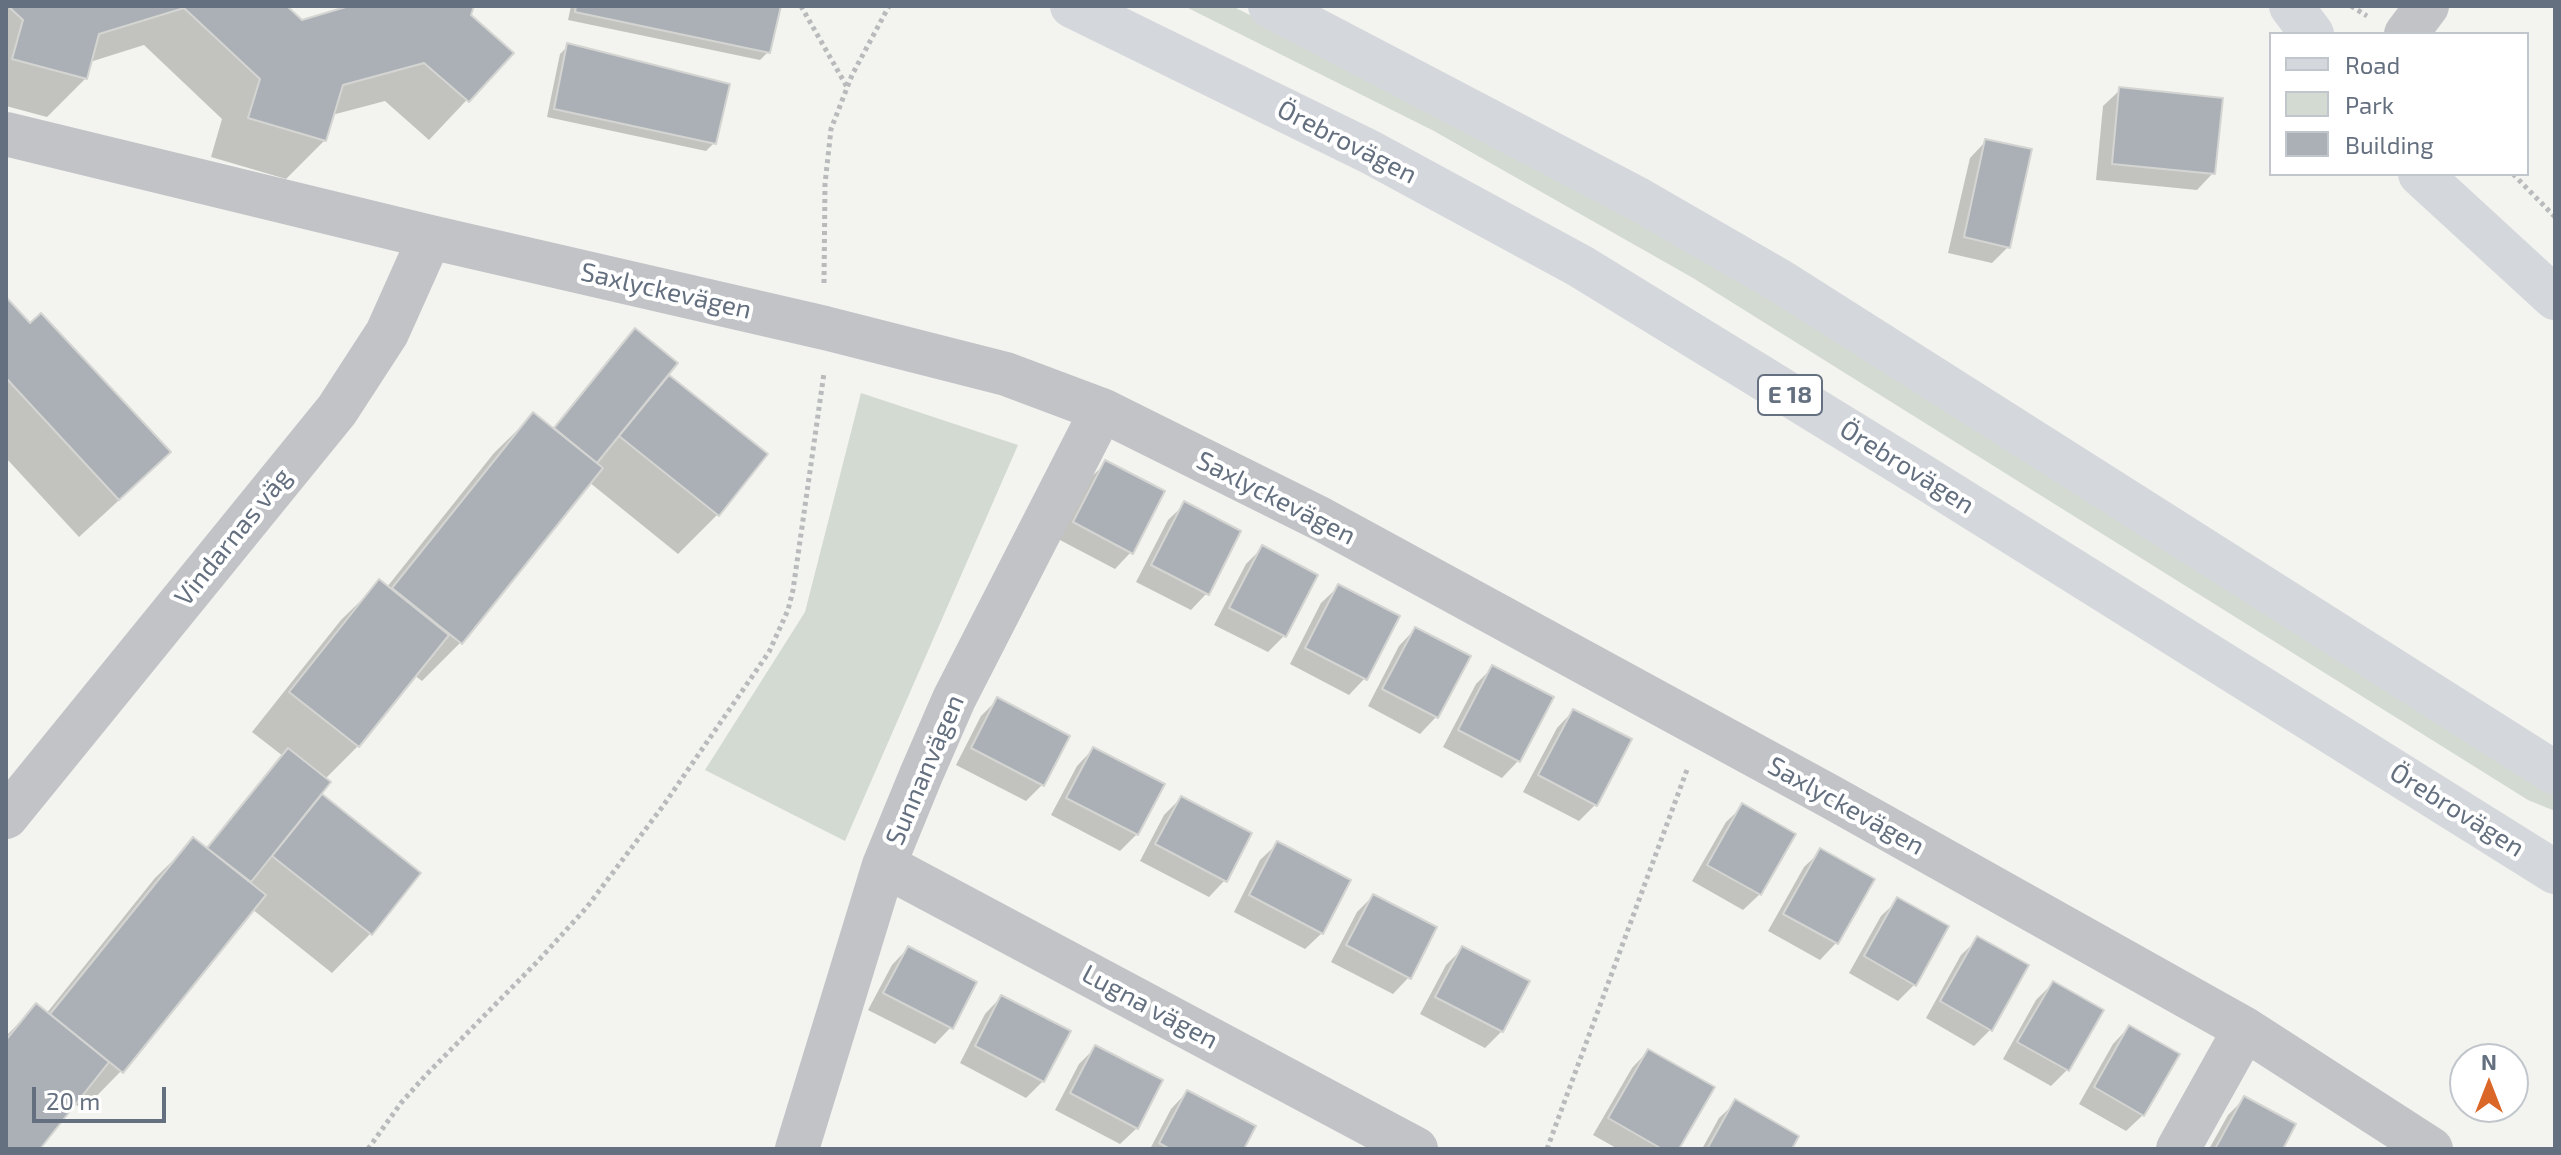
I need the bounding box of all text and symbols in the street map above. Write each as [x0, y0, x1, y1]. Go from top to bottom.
legend [2269, 32, 2529, 176]
text: Road [2345, 50, 2400, 79]
text: Park [2345, 90, 2394, 119]
street label: Örebrovägen [1272, 94, 1422, 190]
text: Building [2345, 130, 2434, 159]
street label: Saxlyckevägen [578, 256, 754, 326]
road number: E 18 [1758, 375, 1822, 415]
street label: Örebrovägen [1834, 413, 1980, 521]
street label: Saxlyckevägen [1191, 445, 1361, 551]
street label: Vindarnas väg [168, 462, 298, 612]
street label: Sunnanvägen [879, 690, 971, 850]
street label: Saxlyckevägen [1762, 750, 1930, 862]
street label: Örebrovägen [2384, 756, 2530, 864]
street label: Lugna vägen [1077, 958, 1223, 1056]
north arrow [2449, 1043, 2529, 1123]
text: N [2481, 1048, 2497, 1074]
scale bar [36, 1071, 170, 1121]
text: 20 m [46, 1086, 100, 1115]

